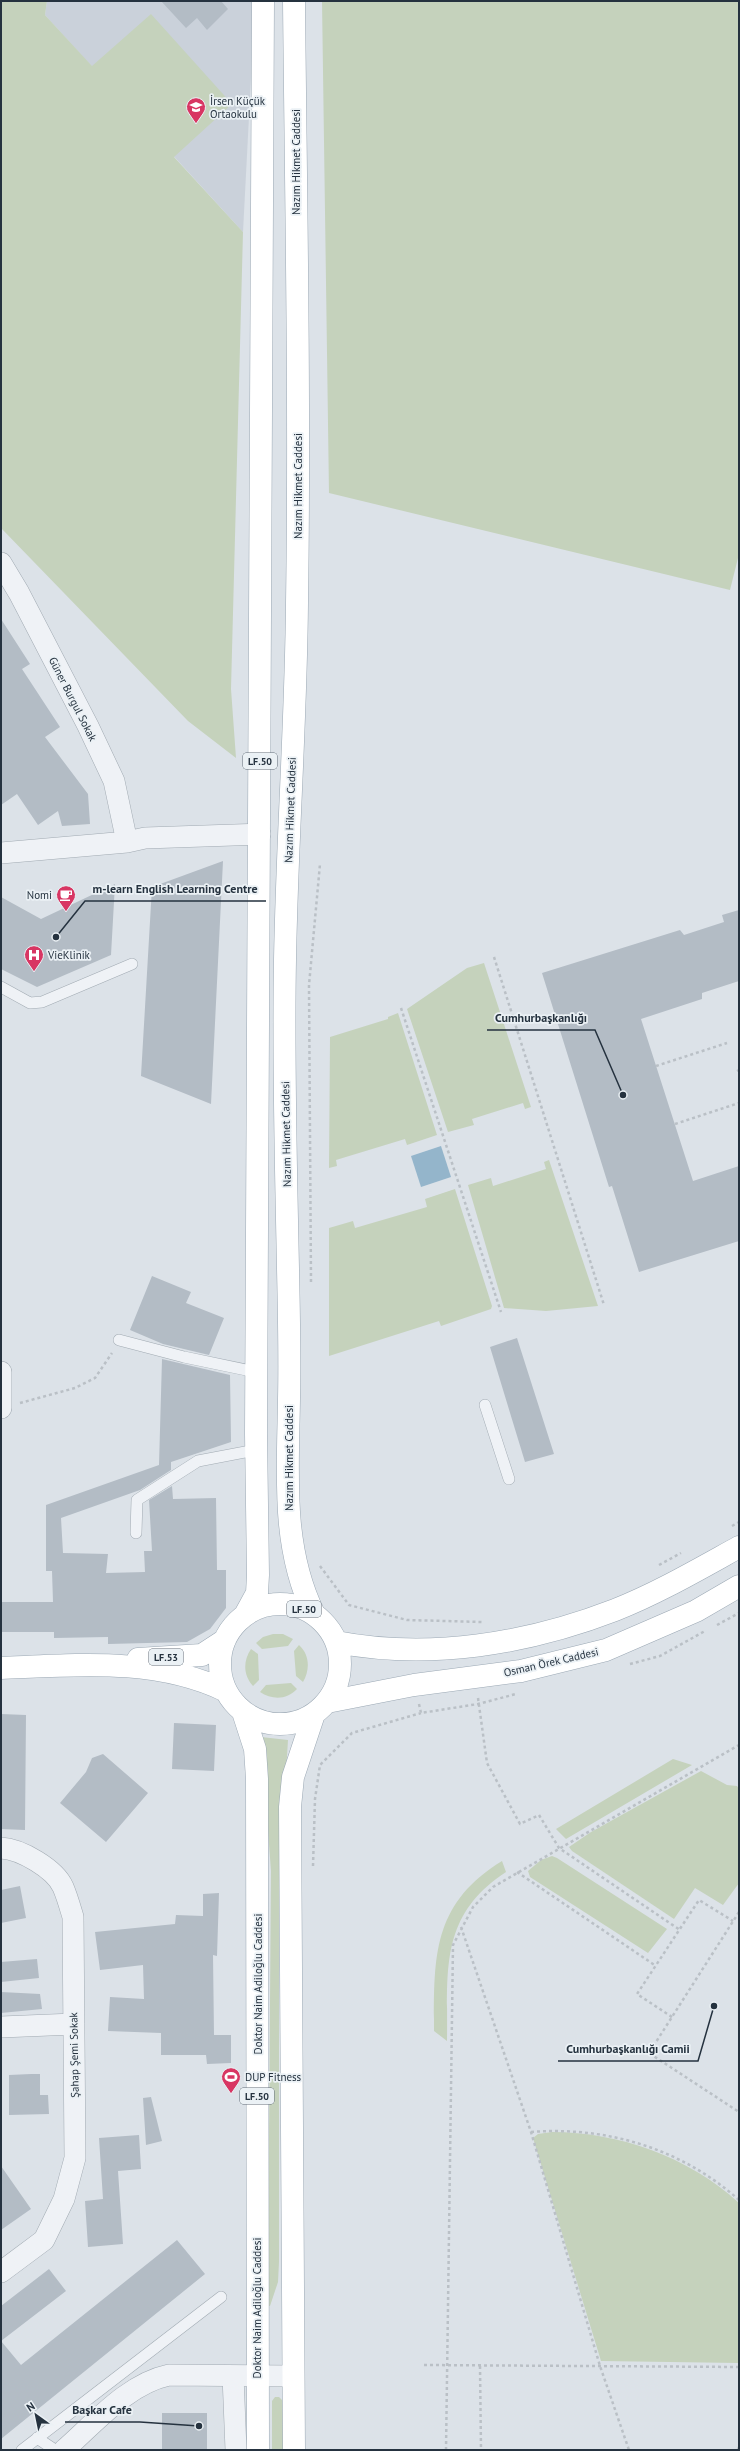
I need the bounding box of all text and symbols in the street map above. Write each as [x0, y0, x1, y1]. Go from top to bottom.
place label: İrsen Küçük Ortaokulu [210, 94, 266, 121]
school or university icon: İrsen Küçük Ortaokulu [185, 96, 207, 124]
street label: Nazım Hikmet Caddesi [289, 109, 303, 215]
street label: Nazım Hikmet Caddesi [291, 433, 305, 539]
street label: Güner Burgul Sokak [46, 654, 101, 744]
road number: LF.50 [243, 753, 277, 769]
street label: Nazım Hikmet Caddesi [281, 757, 299, 863]
callout: m-learn English Learning Centre [85, 877, 266, 901]
text: m-learn English Learning Centre [92, 881, 258, 896]
cafe icon: Nomi [55, 884, 77, 912]
place label: Nomi [27, 888, 52, 902]
hospital icon: VieKlinik [23, 944, 45, 972]
place label: VieKlinik [47, 948, 91, 962]
callout: Cumhurbaşkanlığı [487, 1006, 595, 1030]
text: Cumhurbaşkanlığı [495, 1010, 587, 1025]
street label: Nazım Hikmet Caddesi [278, 1081, 294, 1187]
street label: Nazım Hikmet Caddesi [282, 1405, 296, 1511]
road number: LF.50 [287, 1601, 321, 1617]
street label: Osman Örek Caddesi [502, 1644, 600, 1680]
road number: LF.53 [149, 1649, 183, 1665]
street label: Doktor Naim Adiloğlu Caddesi [251, 1914, 265, 2054]
street label: Şahap Şemi Sokak [66, 2011, 82, 2098]
callout: Cumhurbaşkanlığı Camii [558, 2037, 698, 2061]
text: Cumhurbaşkanlığı Camii [566, 2041, 690, 2056]
sports icon: DUP Fitness [220, 2066, 242, 2094]
place label: DUP Fitness [245, 2070, 302, 2084]
road number: LF.50 [240, 2088, 274, 2104]
street label: Doktor Naim Adiloğlu Caddesi [250, 2238, 264, 2378]
north arrow [16, 2395, 56, 2435]
callout: Başkar Cafe [65, 2398, 140, 2422]
text: N [24, 2399, 37, 2414]
text: Başkar Cafe [72, 2402, 132, 2417]

